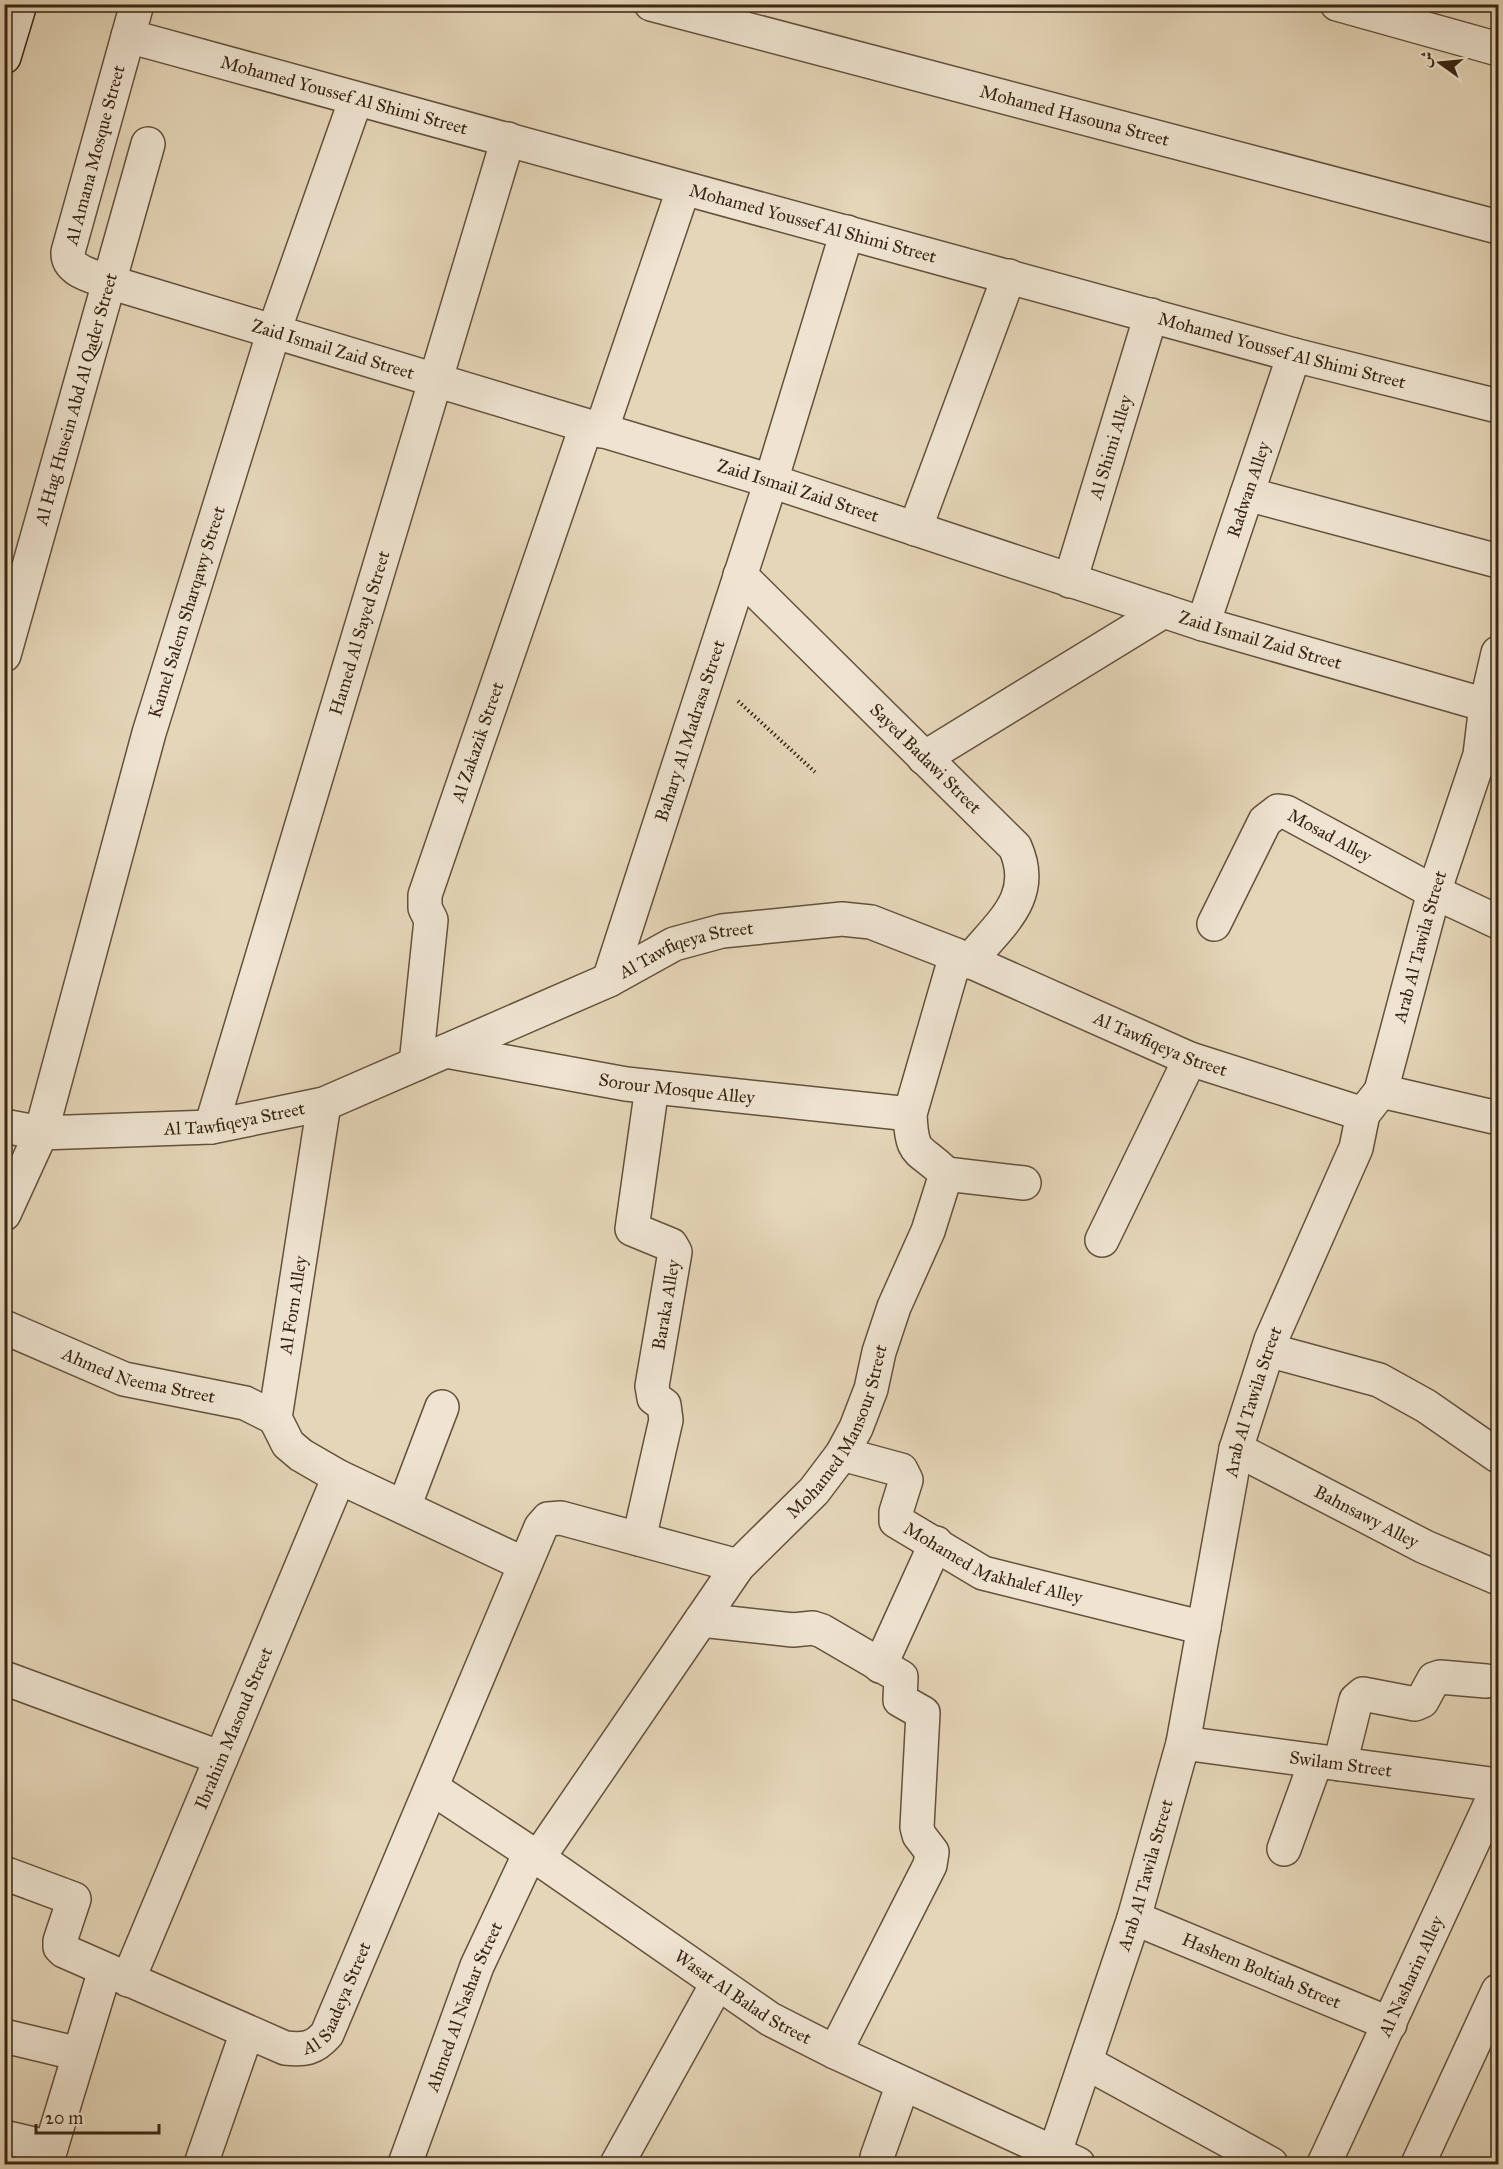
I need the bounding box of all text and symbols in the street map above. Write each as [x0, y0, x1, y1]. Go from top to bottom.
north arrow [1410, 33, 1470, 93]
text: ش [1415, 49, 1437, 69]
street label: Mohamed Youssef Al Shimi Street [218, 51, 471, 140]
street label: Al Amana Mosque Street [60, 62, 131, 249]
street label: Mohamed Hasouna Street [977, 80, 1172, 151]
street label: Mohamed Youssef Al Shimi Street [687, 179, 939, 268]
street label: Al Hag Husein Abd Al Qader Street [30, 270, 122, 529]
street label: Mohamed Youssef Al Shimi Street [1156, 307, 1409, 394]
street label: Zaid Ismail Zaid Street [249, 315, 417, 384]
street label: Al Shimi Alley [1084, 392, 1137, 503]
street label: Radwan Alley [1222, 438, 1275, 540]
street label: Zaid Ismail Zaid Street [714, 454, 882, 527]
street label: Kamel Salem Sharqawy Street [143, 503, 230, 721]
street label: Hamed Al Sayed Street [324, 547, 395, 718]
street label: Zaid Ismail Zaid Street [1176, 606, 1345, 674]
street label: Bahary Al Madrasa Street [650, 637, 730, 824]
street label: Al Zakazik Street [446, 678, 509, 806]
street label: Sayed Badawi Street [865, 699, 986, 819]
street label: Mosad Alley [1284, 804, 1376, 867]
street label: Arab Al Tawila Street [1388, 867, 1452, 1026]
street label: Al Tawfiqeya Street [614, 917, 755, 984]
street label: Al Tawfiqeya Street [1089, 1006, 1230, 1081]
street label: Sorour Mosque Alley [597, 1068, 757, 1109]
street label: Al Tawfiqeya Street [163, 1097, 307, 1140]
street label: Al Forn Alley [274, 1254, 312, 1357]
street label: Baraka Alley [647, 1257, 685, 1352]
street label: Arab Al Tawila Street [1220, 1322, 1287, 1480]
street label: Mohamed Mansour Street [782, 1341, 892, 1523]
street label: Ahmed Neema Street [58, 1342, 218, 1408]
street label: Bahnsawy Alley [1310, 1480, 1423, 1553]
street label: Mohamed Makhalef Alley [900, 1517, 1085, 1608]
street label: Ibrahim Masoud Street [190, 1643, 278, 1813]
street label: Swilam Street [1288, 1746, 1394, 1782]
street label: Arab Al Tawila Street [1112, 1796, 1178, 1955]
street label: Al Nasharin Alley [1373, 1912, 1449, 2041]
street label: Ahmed Al Nashar Street [421, 1918, 507, 2096]
street label: Hashem Boltiah Street [1179, 1928, 1345, 2014]
street label: Al Saadeya Street [299, 1938, 376, 2060]
street label: Wasat Al Balad Street [670, 1945, 816, 2049]
scale bar [36, 2097, 159, 2135]
text: 20 m [45, 2107, 83, 2129]

